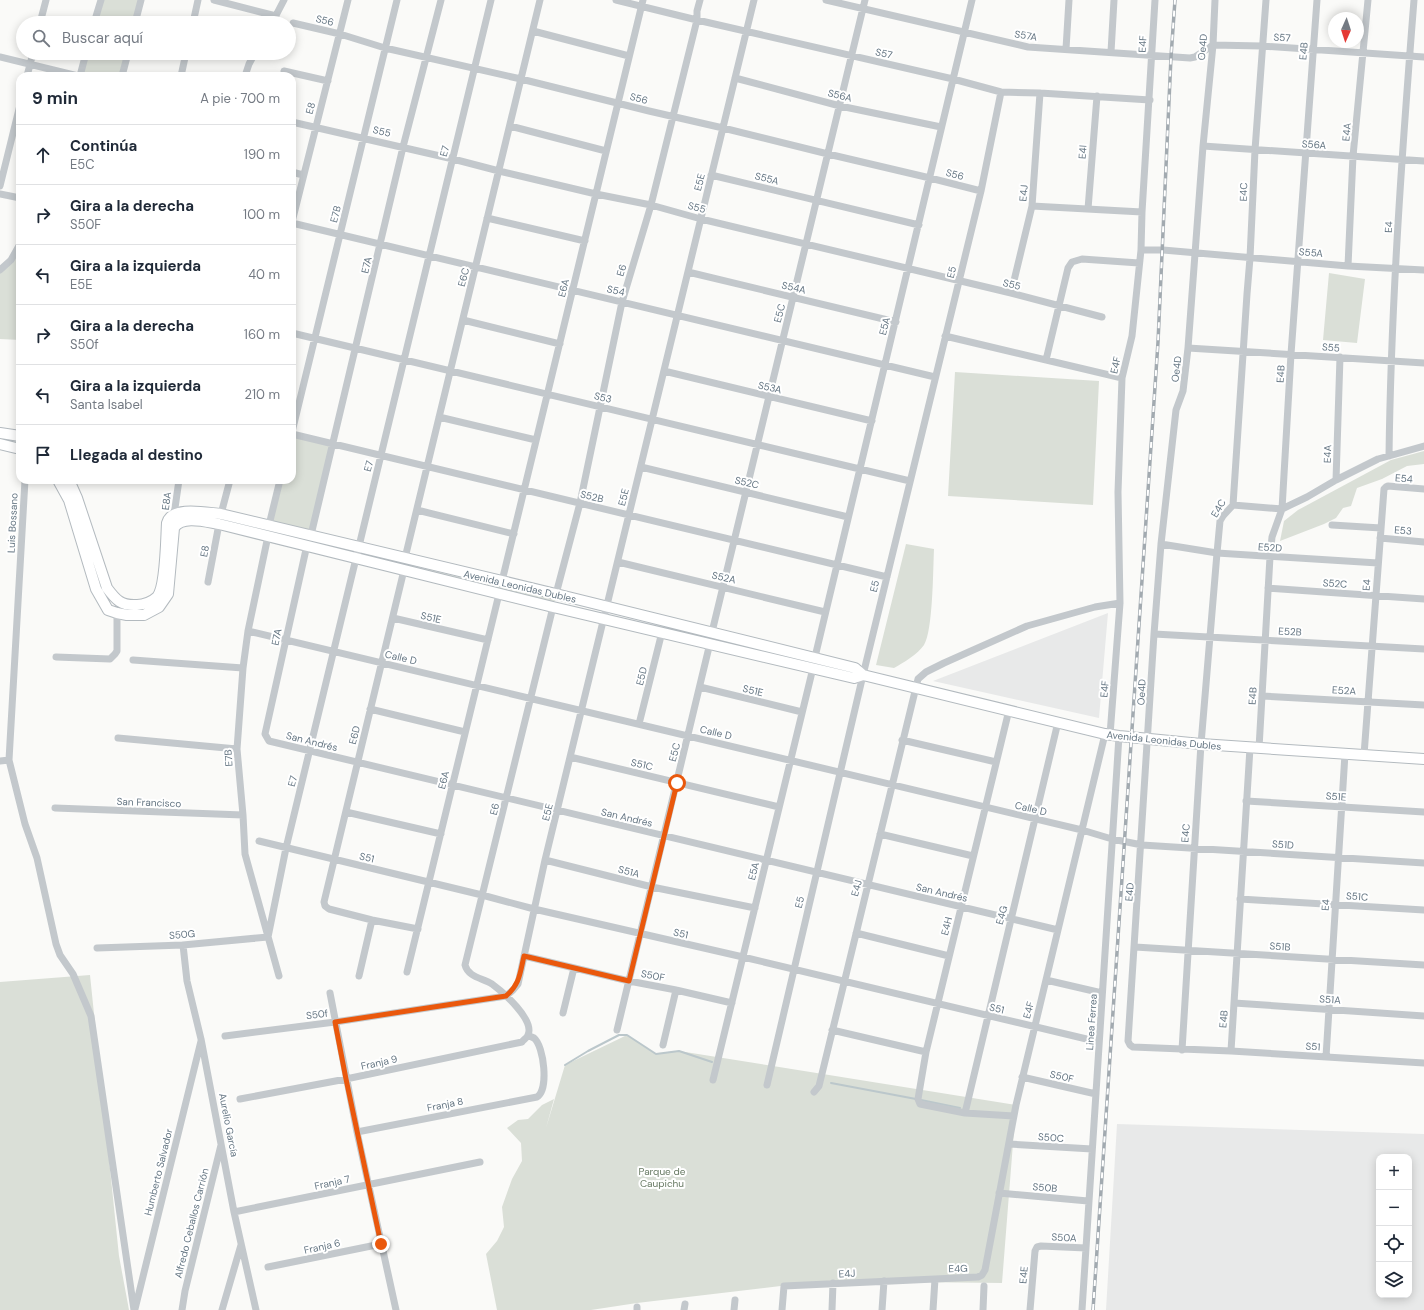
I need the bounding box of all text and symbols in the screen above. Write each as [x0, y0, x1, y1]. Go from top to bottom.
street label: S56 [314, 12, 335, 29]
north arrow [1328, 12, 1364, 48]
search box [16, 16, 296, 60]
icon: search [30, 27, 52, 49]
street label: S57A [1014, 27, 1039, 44]
text: Buscar aquí [62, 28, 143, 48]
street label: S57 [1273, 30, 1291, 45]
street label: Oe4D [1195, 33, 1210, 61]
street label: E4F [1136, 35, 1149, 53]
street label: E4B [1296, 42, 1311, 60]
street label: S57 [874, 45, 894, 62]
street label: S56A [826, 86, 854, 105]
text: 9 min [32, 87, 78, 109]
text: A pie · 700 m [200, 90, 280, 107]
street label: S56 [628, 90, 649, 107]
street label: E8 [303, 101, 318, 115]
street label: E4A [1339, 122, 1354, 142]
street label: S55 [372, 123, 392, 140]
text: Continúa [70, 136, 137, 156]
street label: S56A [1301, 137, 1327, 152]
icon: ahead [32, 144, 54, 166]
street label: E7 [437, 144, 452, 158]
street label: E4I [1076, 145, 1089, 160]
text: 190 m [244, 146, 280, 163]
text: E5C [70, 156, 95, 173]
street label: S56 [944, 166, 965, 183]
street label: S55A [754, 169, 781, 188]
street label: E5E [691, 172, 708, 192]
street label: E4C [1237, 182, 1250, 202]
street label: E4J [1016, 184, 1031, 202]
text: Gira a la derecha [70, 196, 194, 216]
street label: S55 [686, 199, 707, 216]
icon: right [32, 204, 54, 226]
street label: E7B [327, 204, 344, 224]
text: 100 m [243, 206, 280, 223]
text: S50F [70, 216, 101, 233]
street label: E4 [1382, 221, 1395, 233]
street label: S55A [1298, 245, 1324, 260]
street label: E7A [358, 255, 375, 275]
text: Gira a la izquierda [70, 256, 201, 276]
street label: E6 [614, 263, 629, 278]
icon: left [32, 264, 54, 286]
street label: E5 [944, 265, 959, 279]
text: 40 m [248, 266, 280, 283]
street label: E6C [455, 266, 472, 288]
text: E5E [70, 276, 93, 293]
street label: S55 [1002, 276, 1022, 293]
street label: E6A [555, 277, 572, 299]
street label: S54A [780, 278, 808, 297]
street label: S54 [606, 282, 626, 299]
street label: E5C [771, 302, 788, 324]
street label: E5A [876, 315, 893, 336]
text: Gira a la derecha [70, 316, 194, 336]
icon: right [32, 324, 54, 346]
text: 160 m [244, 326, 280, 343]
text: S50f [70, 336, 99, 353]
street label: S55 [1322, 340, 1340, 355]
street label: E4F [1107, 355, 1124, 375]
street label: Oe4D [1168, 355, 1185, 383]
street label: E4B [1274, 365, 1287, 383]
text: Gira a la izquierda [70, 376, 201, 396]
street label: S53A [757, 378, 783, 397]
icon: left [32, 384, 54, 406]
text: 210 m [245, 386, 280, 403]
street label: S53 [593, 389, 613, 406]
text: Santa Isabel [70, 396, 143, 413]
icon: arrive [32, 444, 54, 466]
street label: E4A [1321, 444, 1334, 463]
text: Llegada al destino [70, 445, 203, 465]
street label: E7 [361, 459, 376, 473]
street label: E54 [1395, 471, 1413, 486]
street label: S52C [733, 473, 760, 492]
street label: E5E [615, 487, 632, 507]
street label: S52B [579, 488, 605, 505]
street label: E8A [159, 491, 174, 511]
street label: Luis Bossano [4, 493, 21, 553]
street label: E4C [1208, 497, 1229, 520]
street label: E53 [1394, 523, 1412, 538]
street label: E52D [1257, 540, 1283, 555]
street label: E8 [197, 544, 212, 558]
street label: Avenida Leonidas Dubles [462, 567, 578, 606]
street label: S52A [711, 568, 737, 587]
street label: S52C [1322, 576, 1348, 591]
street label: E5 [867, 579, 882, 593]
street label: E4 [1360, 579, 1373, 591]
street label: S51E [419, 609, 443, 626]
street label: E52B [1278, 624, 1302, 639]
street label: E7A [268, 627, 285, 647]
street label: Calle D [384, 648, 418, 667]
street label: E5D [633, 665, 650, 687]
street label: Oe4D [1134, 678, 1149, 706]
street label: E4F [1097, 679, 1112, 698]
street label: S51E [741, 682, 765, 699]
street label: E52A [1332, 683, 1357, 698]
street label: E4B [1246, 687, 1259, 705]
street label: Calle D [699, 723, 733, 742]
street label: E6D [346, 724, 363, 746]
street label: Avenida Leonidas Dubles [1106, 728, 1222, 753]
street label: San Andrés [285, 729, 339, 754]
street label: E5C [666, 741, 683, 763]
street label: E7B [221, 749, 236, 767]
street label: S51C [630, 756, 654, 773]
street label: E6A [435, 769, 452, 791]
street label: E7 [285, 774, 300, 788]
route start [668, 774, 686, 792]
street label: S51E [1325, 789, 1347, 804]
street label: San Francisco [116, 795, 182, 810]
street label: Calle D [1014, 799, 1048, 818]
street label: E6 [487, 802, 502, 816]
street label: E5E [539, 802, 556, 822]
street label: San Andrés [600, 805, 654, 830]
street label: E4C [1178, 823, 1193, 843]
street label: S51D [1272, 837, 1294, 852]
street label: S51 [358, 849, 376, 866]
street label: E5A [745, 860, 762, 881]
street label: S51A [617, 863, 641, 880]
street label: E4J [848, 878, 865, 898]
street label: San Andrés [915, 880, 969, 905]
street label: E4D [1122, 882, 1137, 902]
street label: S51C [1345, 889, 1368, 904]
street label: E5 [792, 895, 807, 909]
street label: E4 [1319, 899, 1332, 911]
street label: E4G [993, 904, 1010, 926]
street label: E4H [938, 915, 955, 937]
street label: S51 [672, 925, 690, 942]
street label: S50G [168, 927, 196, 942]
street label: S51B [1269, 939, 1291, 954]
street label: S50F [640, 967, 667, 984]
street label: S51A [1319, 992, 1342, 1007]
street label: Linea Ferrea [1083, 993, 1100, 1051]
street label: S51 [988, 1000, 1006, 1017]
street label: E4F [1020, 1000, 1037, 1020]
street label: S50f [305, 1007, 329, 1022]
street label: E4B [1216, 1010, 1231, 1028]
street label: S51 [1305, 1039, 1321, 1054]
street label: Franja 9 [360, 1052, 399, 1073]
street label: S50F [1049, 1067, 1076, 1086]
street label: Aurelio García [216, 1092, 241, 1158]
street label: Franja 8 [426, 1095, 464, 1114]
street label: Humberto Salvador [141, 1127, 176, 1217]
street label: S50C [1038, 1130, 1064, 1145]
map controls [1376, 1154, 1412, 1298]
button: + [1376, 1154, 1412, 1190]
park label: Parque de Caupichu [639, 1165, 686, 1190]
street label: Alfredo Ceballos Carrión [172, 1166, 212, 1280]
street label: Franja 7 [313, 1172, 351, 1193]
street label: S50B [1032, 1180, 1058, 1195]
button: − [1376, 1190, 1412, 1226]
button: locate [1376, 1226, 1412, 1262]
street label: S50A [1051, 1230, 1077, 1245]
route end [372, 1235, 390, 1253]
street label: Franja 6 [303, 1236, 342, 1257]
street label: E4G [948, 1262, 968, 1275]
button: layers [1376, 1262, 1412, 1298]
street label: E4E [1016, 1265, 1031, 1284]
street label: E4J [838, 1267, 856, 1280]

